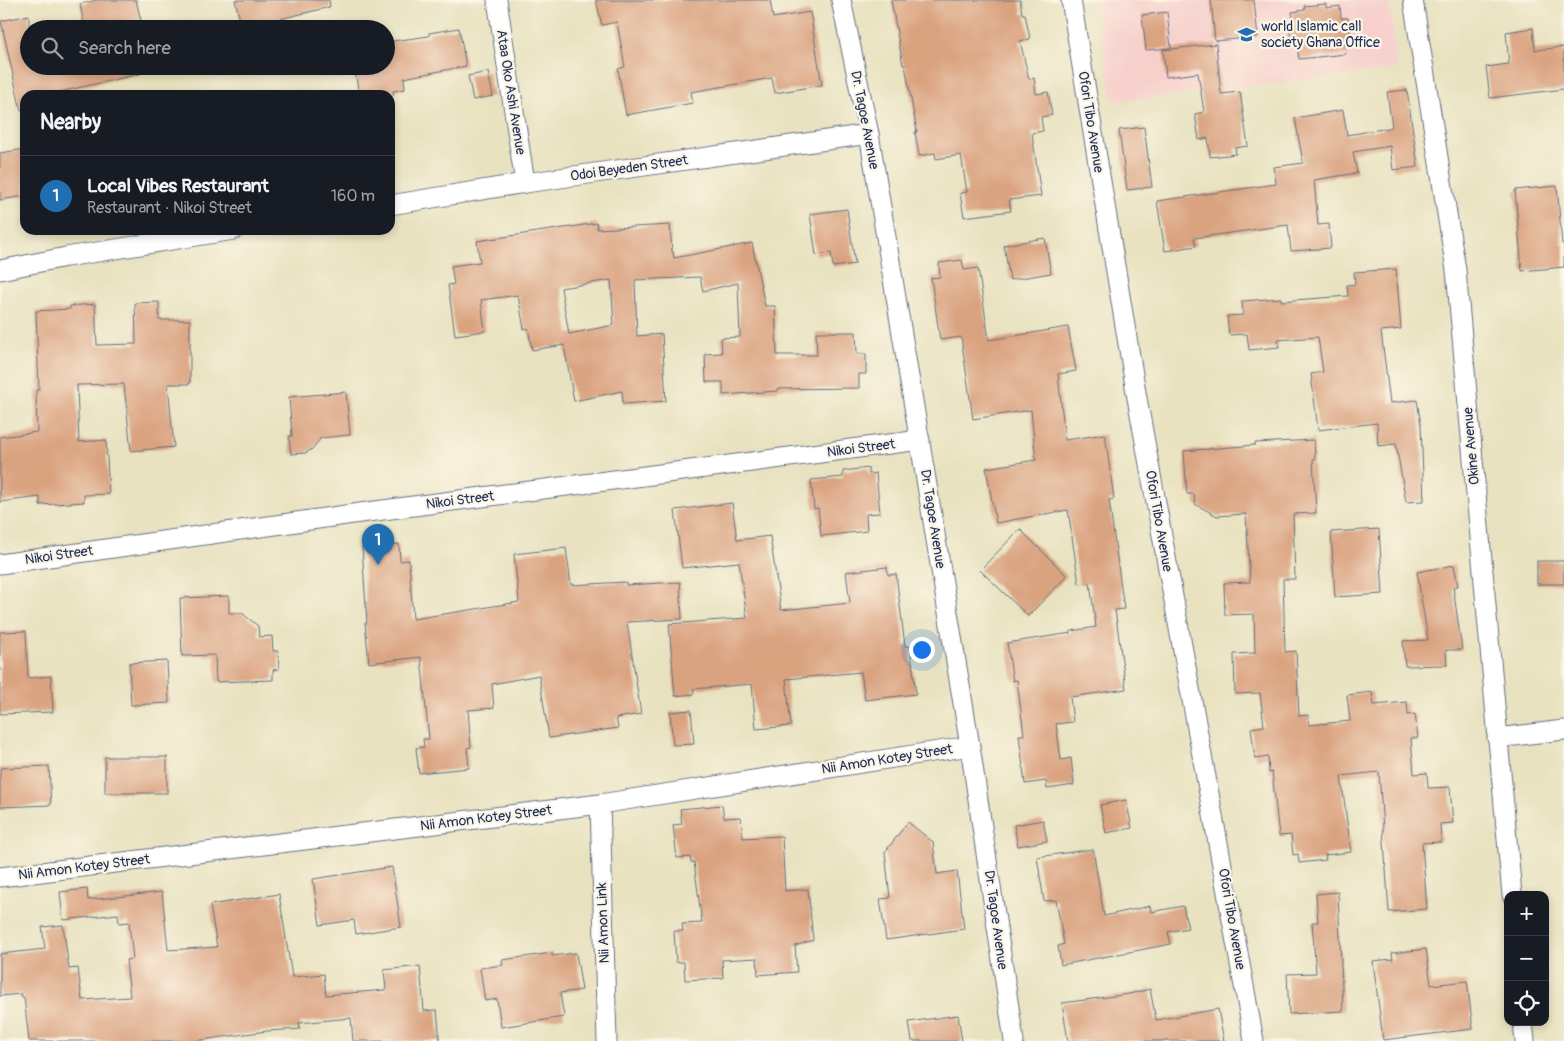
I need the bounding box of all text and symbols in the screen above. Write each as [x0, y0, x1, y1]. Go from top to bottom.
place label: world Islamic call society Ghana Office [1261, 18, 1380, 51]
search box [20, 20, 395, 75]
school or university icon: world Islamic call society Ghana Office [1237, 24, 1257, 44]
street label: Ataa Oko Ashi Avenue [493, 28, 529, 156]
icon: search [38, 34, 66, 62]
text: Search here [78, 36, 171, 60]
street label: Dr. Tagoe Avenue [847, 69, 883, 171]
street label: Ofori Tibo Avenue [1075, 70, 1107, 174]
text: Nearby [40, 109, 101, 136]
street label: Odoi Beyeden Street [569, 151, 689, 185]
text: Local Vibes Restaurant [87, 174, 269, 198]
text: 1 [53, 186, 59, 206]
text: 160 m [331, 186, 375, 206]
text: Restaurant · Nikoi Street [87, 198, 252, 218]
street label: Okine Avenue [1459, 406, 1483, 486]
street label: Nikoi Street [826, 435, 897, 461]
street label: Dr. Tagoe Avenue [917, 468, 949, 570]
street label: Ofori Tibo Avenue [1142, 469, 1176, 573]
street label: Nikoi Street [425, 487, 496, 513]
pin: 1 [362, 524, 394, 565]
street label: Nikoi Street [24, 542, 95, 568]
your location [909, 637, 935, 663]
street label: Nii Amon Kotey Street [820, 740, 954, 778]
street label: Nii Amon Kotey Street [419, 801, 553, 835]
street label: Nii Amon Kotey Street [17, 850, 151, 884]
street label: Ofori Tibo Avenue [1215, 867, 1249, 971]
street label: Dr. Tagoe Avenue [981, 869, 1011, 971]
street label: Nii Amon Link [593, 882, 613, 964]
map controls [1504, 891, 1549, 1026]
button: + [1504, 891, 1549, 936]
button: − [1504, 936, 1549, 981]
button: locate [1504, 981, 1549, 1026]

